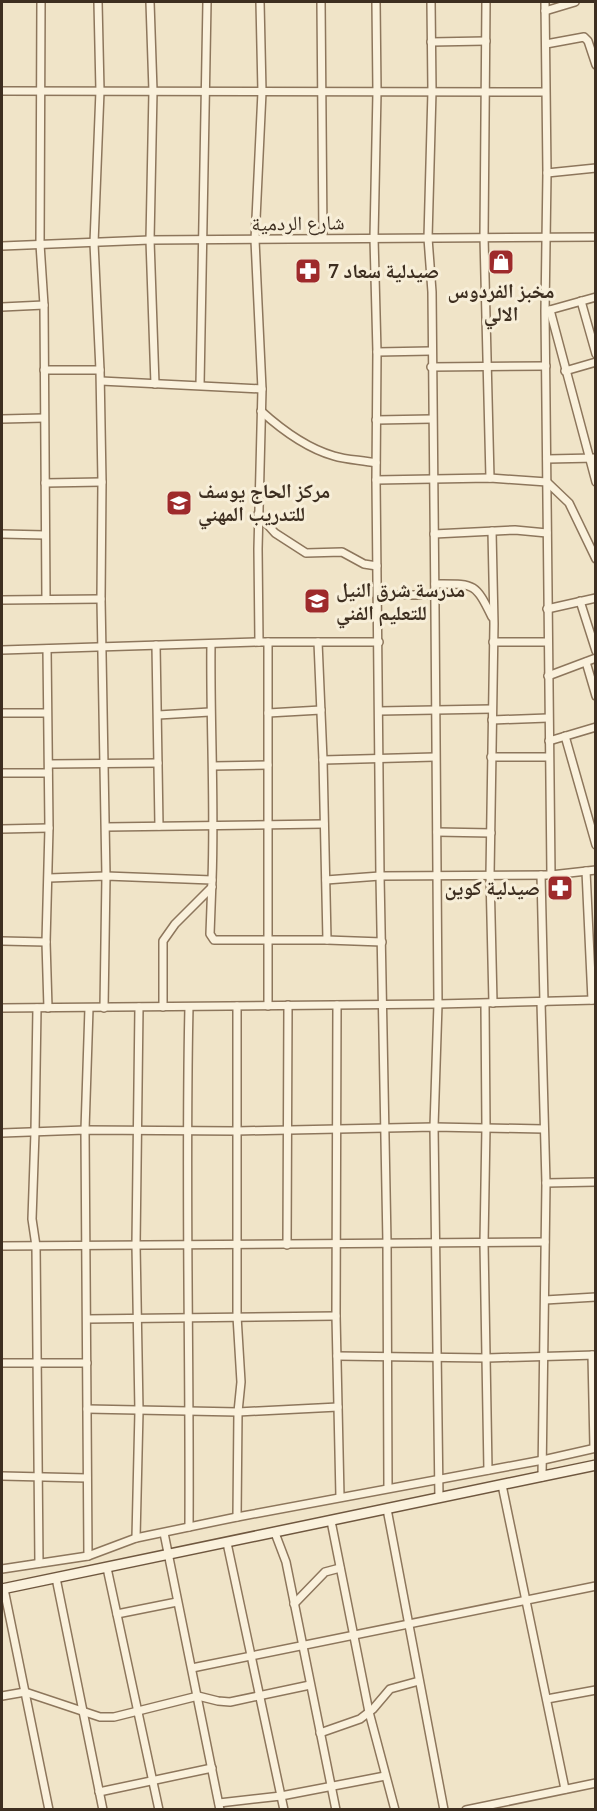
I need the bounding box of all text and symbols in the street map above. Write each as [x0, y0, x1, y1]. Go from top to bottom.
street label: شارع الردمية [251, 208, 345, 244]
shop icon: مخبز الفردوس الالي [486, 247, 516, 277]
pharmacy icon: صيدلية سعاد 7 [293, 256, 323, 286]
place label: صيدلية سعاد 7 [328, 257, 439, 291]
place label: مخبز الفردوس الالي [448, 277, 554, 334]
place label: مركز الحاج يوسف للتدريب المهني [198, 477, 330, 534]
school or university icon: مركز الحاج يوسف للتدريب المهني [164, 488, 194, 518]
place label: مدرسة شرق النيل للتعليم الفني [336, 576, 465, 633]
school or university icon: مدرسة شرق النيل للتعليم الفني [302, 586, 332, 616]
pharmacy icon: صيدلية كوين [545, 873, 575, 903]
place label: صيدلية كوين [444, 874, 540, 908]

